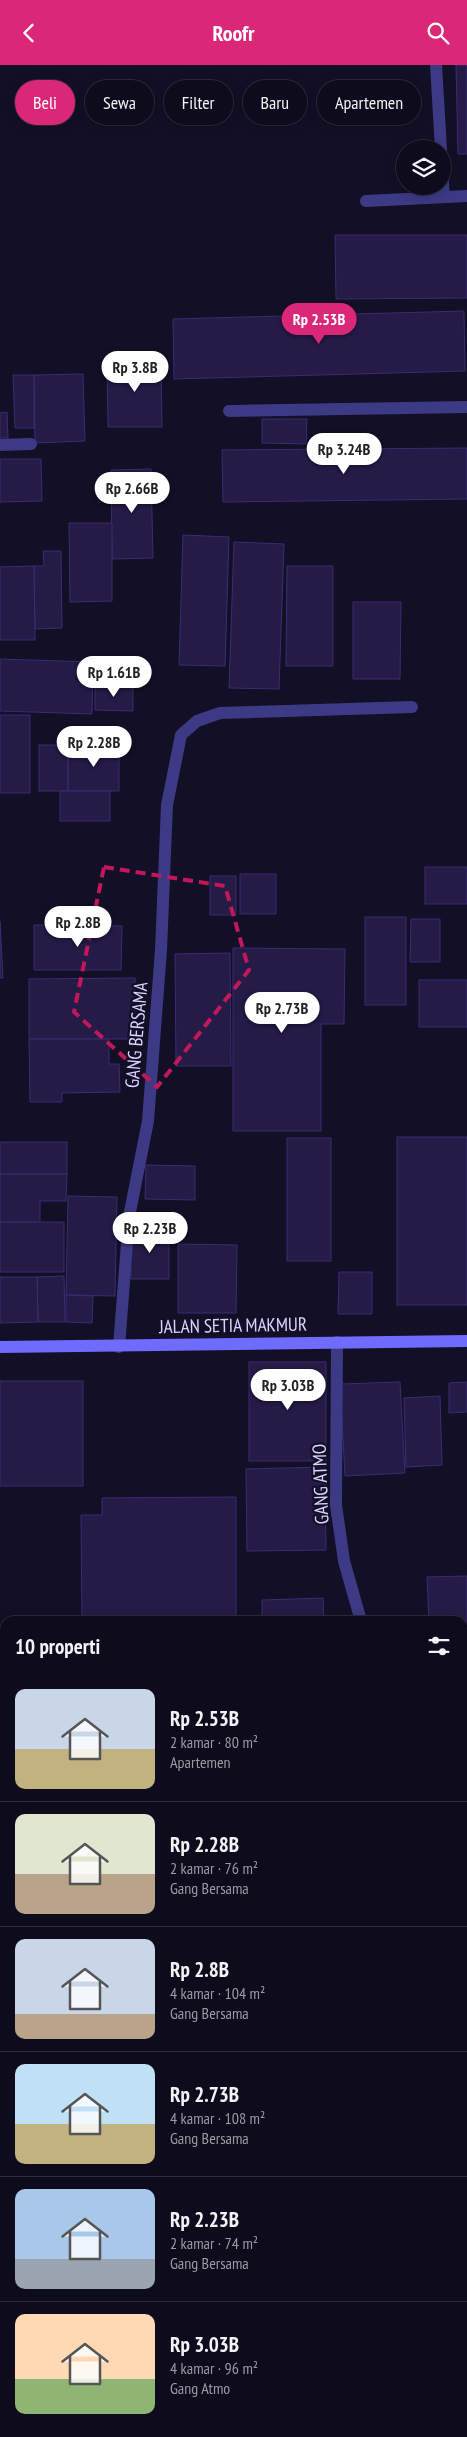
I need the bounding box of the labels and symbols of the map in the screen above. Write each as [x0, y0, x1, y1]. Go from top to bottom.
pin: Rp 2.53B [267, 303, 371, 345]
pin: Rp 3.8B [89, 351, 181, 393]
pin: Rp 3.24B [292, 433, 396, 475]
pin: Rp 2.66B [80, 471, 184, 514]
pin: Rp 1.61B [62, 655, 166, 698]
pin: Rp 2.28B [42, 725, 146, 768]
pin: Rp 2.8B [32, 905, 124, 948]
street label: GANG BERSAMA [119, 981, 153, 1089]
pin: Rp 2.73B [230, 991, 334, 1034]
pin: Rp 2.23B [98, 1211, 202, 1254]
street label: JALAN SETIA MAKMUR [158, 1312, 307, 1338]
pin: Rp 3.03B [236, 1369, 340, 1411]
street label: GANG ATMO [307, 1443, 333, 1525]

